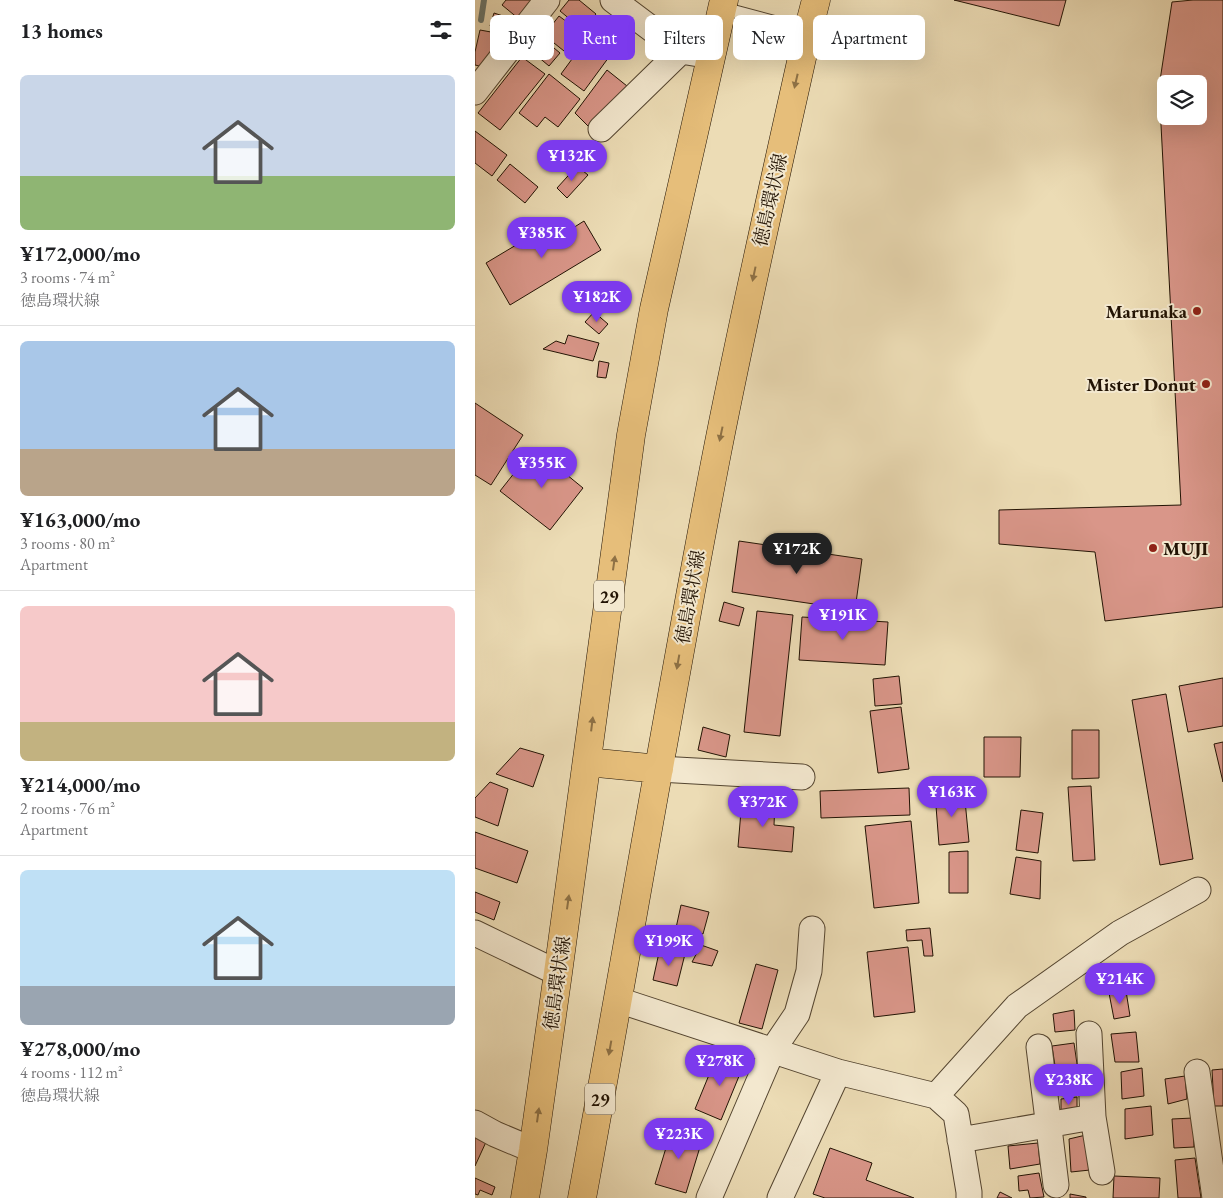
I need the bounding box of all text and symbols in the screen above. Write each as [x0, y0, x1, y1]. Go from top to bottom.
chip: Buy [490, 15, 554, 60]
chip: Rent [564, 15, 635, 60]
chip: Filters [645, 15, 723, 60]
chip: New [733, 15, 803, 60]
chip: Apartment [813, 15, 925, 60]
icon: filters [427, 16, 455, 44]
text: 13 homes [20, 17, 103, 44]
one-way arrow [792, 74, 800, 90]
map controls [1157, 75, 1207, 125]
button: layers [1157, 75, 1207, 125]
icon: home [193, 107, 283, 197]
pin: ¥132K [537, 140, 607, 182]
text: ¥132K [548, 145, 596, 166]
street label: 徳島環状線 [747, 151, 793, 249]
pin: ¥385K [507, 216, 577, 259]
text: ¥385K [518, 222, 566, 243]
text: ¥172,000/mo [20, 240, 140, 267]
text: 3 rooms · 74 m² [20, 267, 115, 288]
one-way arrow [750, 267, 758, 282]
pin: ¥182K [562, 280, 632, 323]
text: ¥182K [573, 286, 621, 307]
text: 徳島環状線 [20, 290, 100, 311]
place label: Marunaka [1106, 299, 1188, 324]
marker: Marunaka [1191, 305, 1203, 317]
place label: Mister Donut [1086, 372, 1196, 397]
icon: home [193, 374, 283, 464]
marker: Mister Donut [1200, 378, 1212, 390]
one-way arrow [717, 426, 725, 442]
pin: ¥355K [507, 446, 577, 489]
text: ¥355K [518, 452, 566, 473]
text: ¥163,000/mo [20, 506, 140, 533]
pin: ¥172K [762, 532, 832, 575]
text: 3 rooms · 80 m² [20, 533, 115, 554]
place label: MUJI [1163, 536, 1208, 561]
text: ¥172K [773, 538, 821, 559]
marker: MUJI [1147, 542, 1159, 554]
street label: 徳島環状線 [669, 548, 711, 646]
text: Apartment [20, 554, 88, 575]
one-way arrow [610, 555, 618, 571]
road number: 29 [594, 580, 624, 612]
pin: ¥191K [808, 598, 878, 641]
text: ¥191K [819, 604, 867, 625]
icon: home [193, 639, 283, 729]
one-way arrow [674, 654, 682, 670]
one-way arrow [589, 716, 597, 732]
text: ¥214,000/mo [20, 771, 140, 798]
pin: ¥163K [917, 776, 987, 818]
text: ¥163K [928, 781, 976, 802]
pin: ¥372K [728, 786, 798, 828]
text: ¥372K [739, 791, 787, 812]
text: 2 rooms · 76 m² [20, 798, 115, 819]
text: Apartment [20, 819, 88, 840]
one-way arrow [564, 894, 572, 910]
icon: home [193, 903, 283, 993]
pin: ¥199K [634, 924, 704, 967]
text: ¥199K [645, 930, 693, 951]
street label: 徳島環状線 [538, 934, 576, 1032]
pin: ¥214K [1085, 962, 1155, 1005]
text: ¥214K [1096, 968, 1144, 989]
text: ¥278,000/mo [20, 1035, 140, 1062]
one-way arrow [605, 1041, 613, 1057]
pin: ¥278K [685, 1044, 755, 1087]
text: ¥278K [696, 1050, 744, 1071]
text: 4 rooms · 112 m² [20, 1062, 123, 1083]
pin: ¥238K [1034, 1064, 1104, 1106]
text: ¥238K [1045, 1069, 1093, 1090]
road number: 29 [585, 1084, 615, 1114]
text: 徳島環状線 [20, 1085, 100, 1106]
one-way arrow [534, 1107, 542, 1123]
pin: ¥223K [644, 1118, 714, 1160]
text: ¥223K [655, 1123, 703, 1144]

